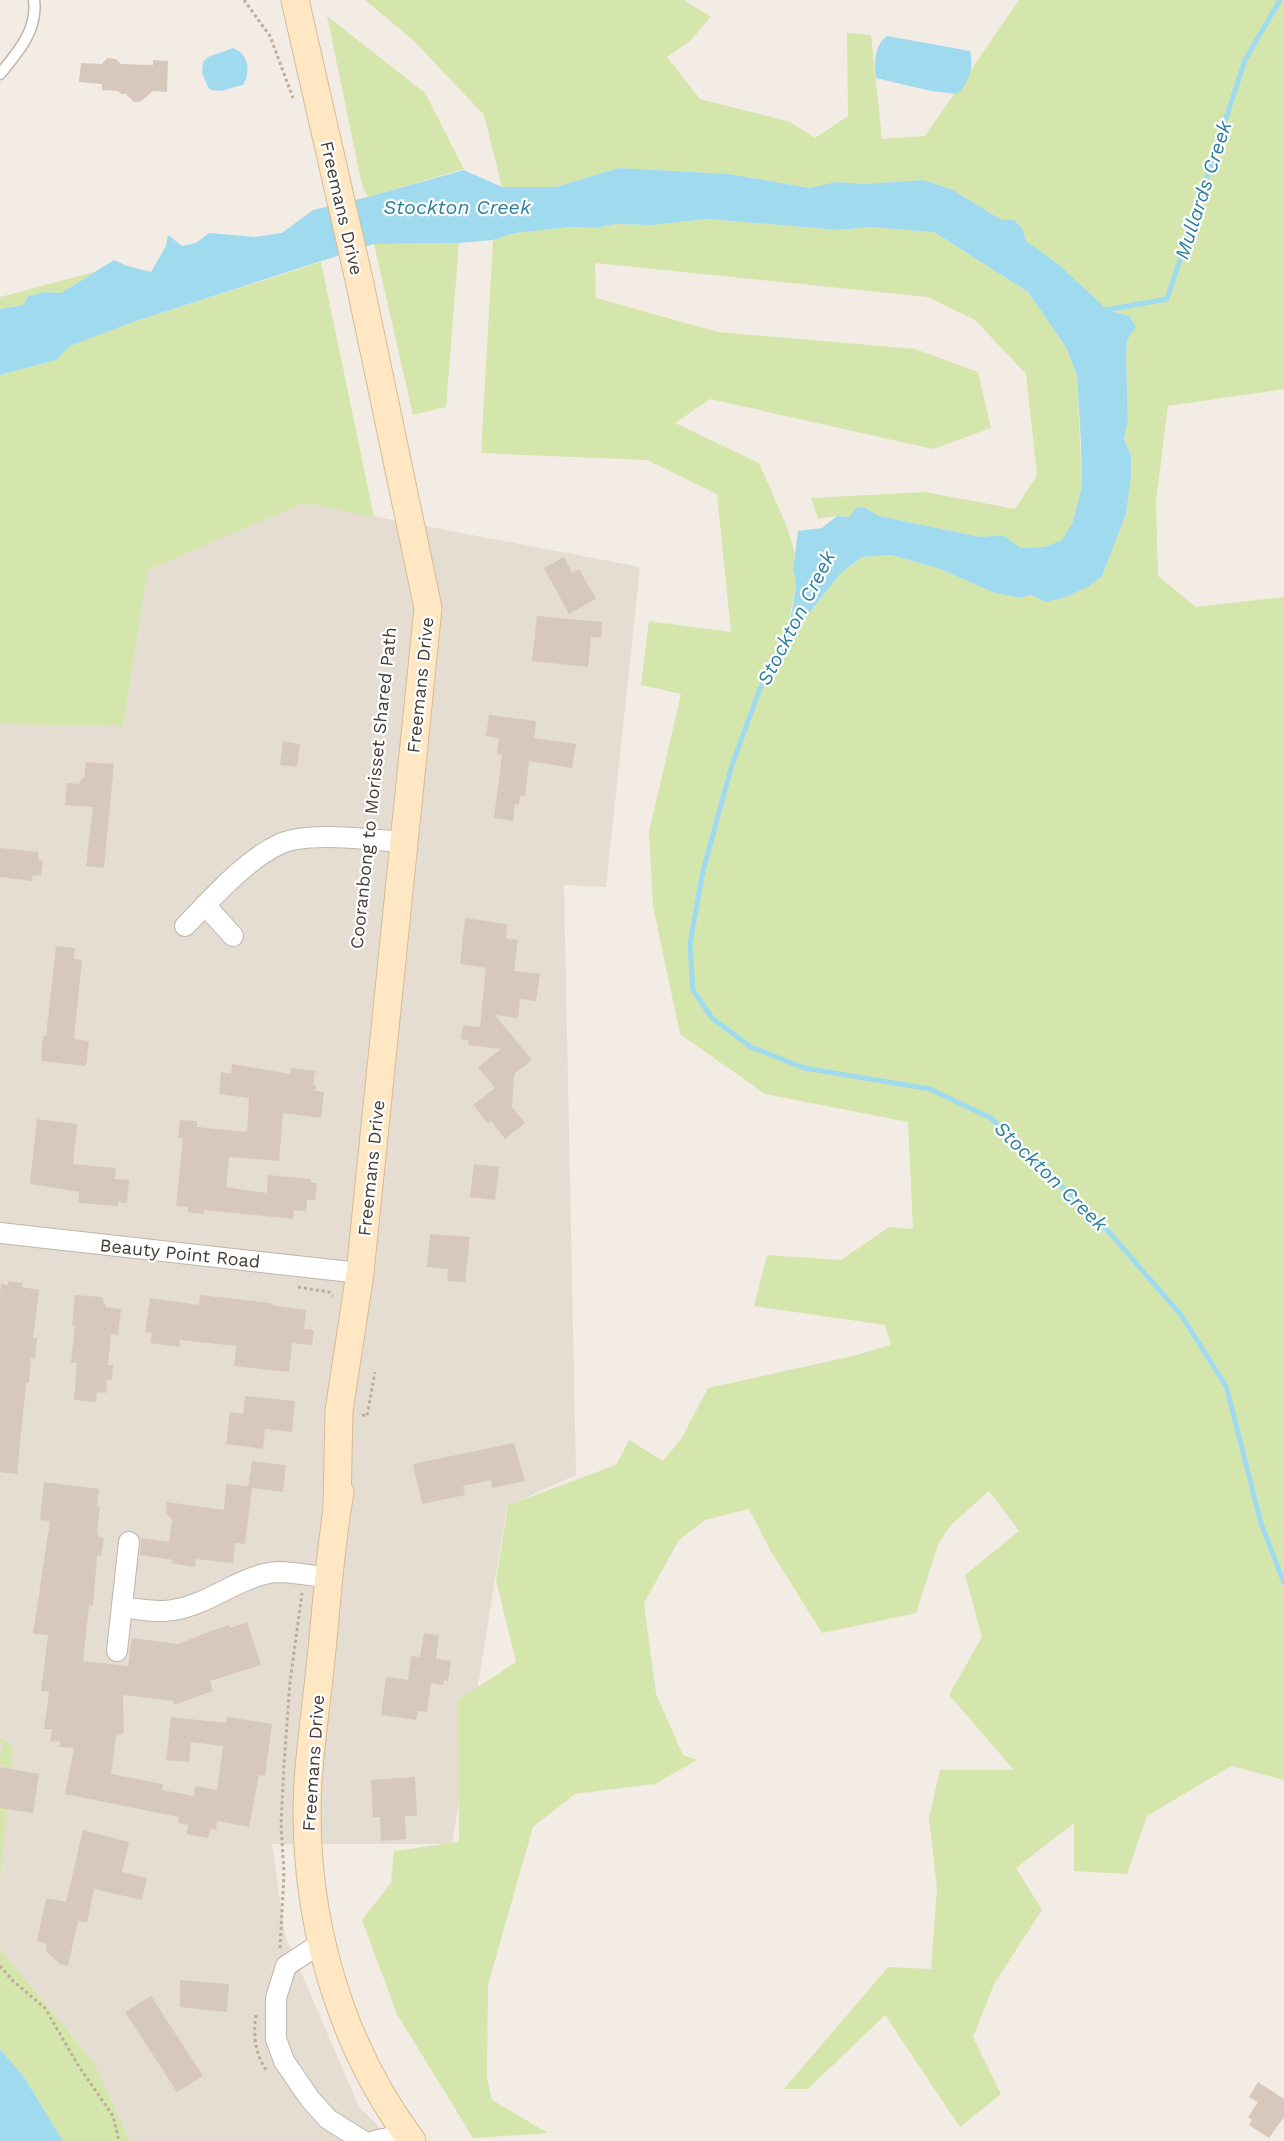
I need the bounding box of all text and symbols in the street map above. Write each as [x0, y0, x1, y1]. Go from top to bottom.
water label: Mullards Creek [1169, 117, 1237, 262]
street label: Freemans Drive [316, 139, 368, 277]
water label: Stockton Creek [383, 195, 532, 219]
water label: Stockton Creek [752, 546, 841, 689]
street label: Freemans Drive [402, 616, 438, 754]
street label: Cooranbong to Morisset Shared Path [346, 626, 400, 950]
street label: Freemans Drive [353, 1099, 389, 1237]
water label: Stockton Creek [990, 1116, 1113, 1237]
street label: Beauty Point Road [99, 1234, 261, 1272]
street label: Freemans Drive [298, 1694, 328, 1832]

